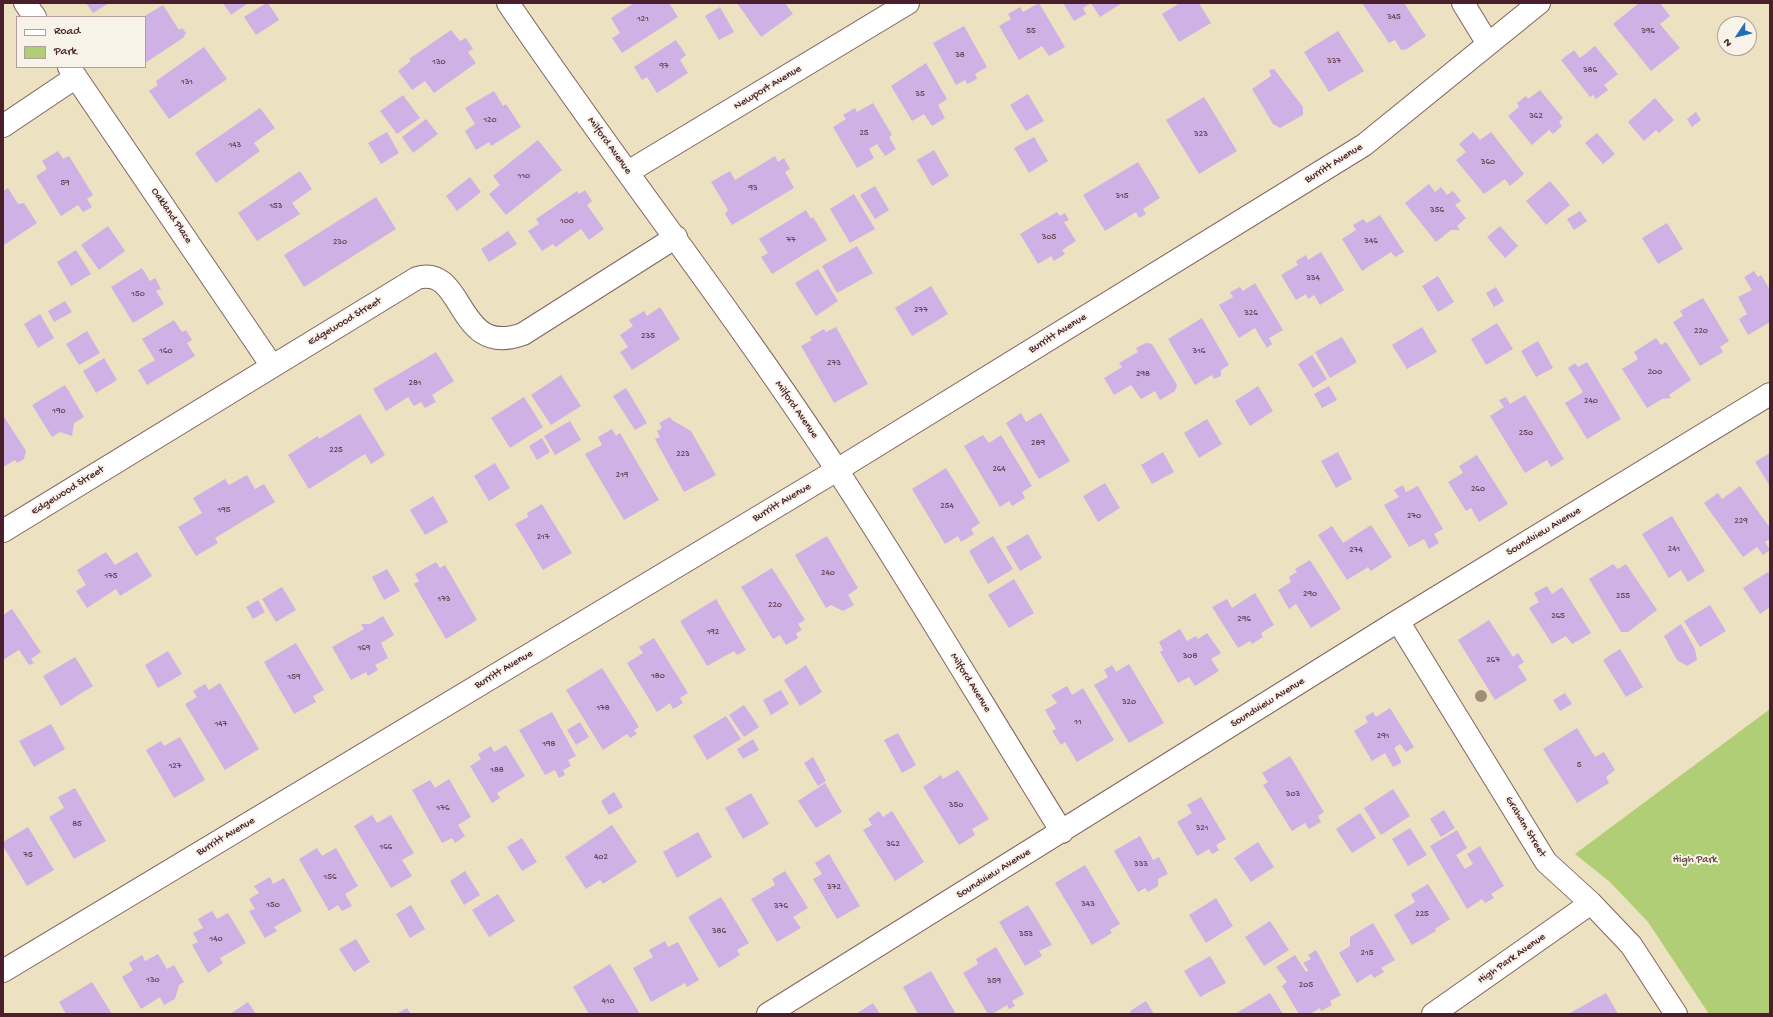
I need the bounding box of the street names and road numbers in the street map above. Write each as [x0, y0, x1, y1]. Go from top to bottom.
street label: Newport Avenue [732, 63, 804, 113]
street label: Milford Avenue [584, 115, 634, 177]
street label: Burritt Avenue [1303, 141, 1365, 187]
street label: Oakland Place [148, 186, 194, 246]
street label: Edgewood Street [306, 295, 384, 349]
street label: Burritt Avenue [1027, 311, 1089, 357]
street label: Milford Avenue [771, 379, 821, 441]
street label: Edgewood Street [29, 463, 107, 519]
street label: Burritt Avenue [750, 480, 814, 526]
street label: Soundview Avenue [1504, 505, 1584, 559]
street label: Burritt Avenue [472, 647, 536, 693]
street label: Milford Avenue [947, 651, 993, 715]
street label: Soundview Avenue [1229, 675, 1307, 731]
street label: Graham Street [1502, 794, 1548, 860]
street label: Burritt Avenue [194, 814, 258, 860]
street label: Soundview Avenue [955, 846, 1033, 902]
street label: High Park Avenue [1475, 931, 1549, 987]

